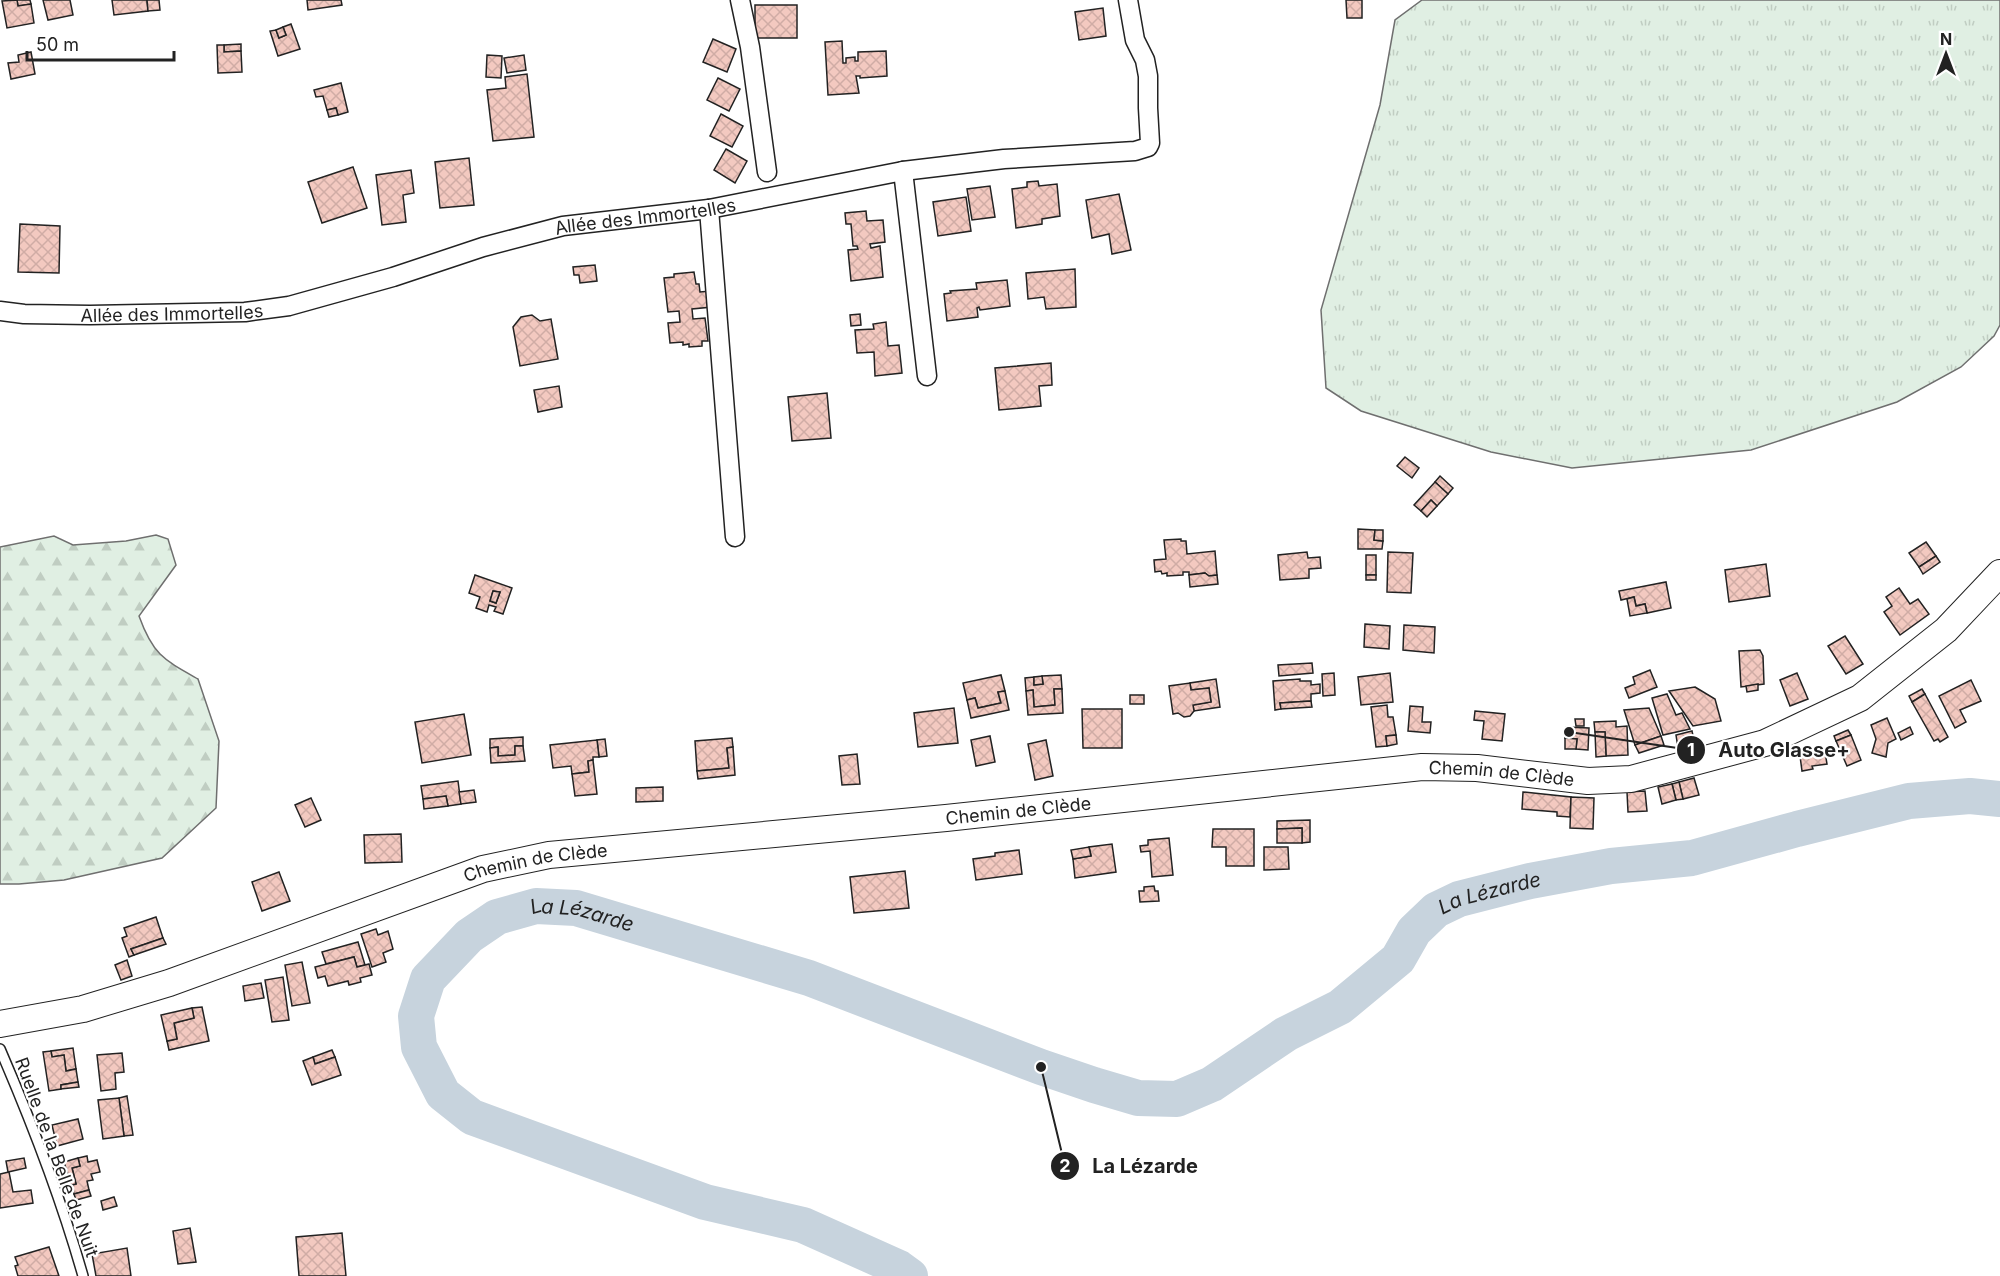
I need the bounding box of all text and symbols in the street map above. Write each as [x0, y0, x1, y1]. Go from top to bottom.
scale bar [27, 24, 174, 62]
north arrow [1916, 24, 1976, 84]
text: N [1940, 29, 1952, 49]
text: 50 m [36, 34, 79, 55]
street label: Allée des Immortelles [552, 193, 738, 238]
street label: Allée des Immortelles [80, 299, 264, 326]
callout: Auto Glasse+ [1676, 731, 1862, 769]
text: Auto Glasse+ [1718, 738, 1850, 762]
text: 1 [1687, 739, 1695, 760]
street label: Chemin de Clède [1429, 757, 1576, 790]
street label: Chemin de Clède [944, 792, 1092, 829]
street label: Chemin de Clède [460, 839, 608, 886]
water label: La Lézarde [1434, 867, 1543, 919]
water label: La Lézarde [527, 893, 637, 937]
street label: Ruelle de la Belle de Nuit [11, 1054, 103, 1260]
callout: La Lézarde [1050, 1147, 1210, 1185]
text: La Lézarde [1092, 1154, 1198, 1178]
text: 2 [1059, 1155, 1071, 1176]

